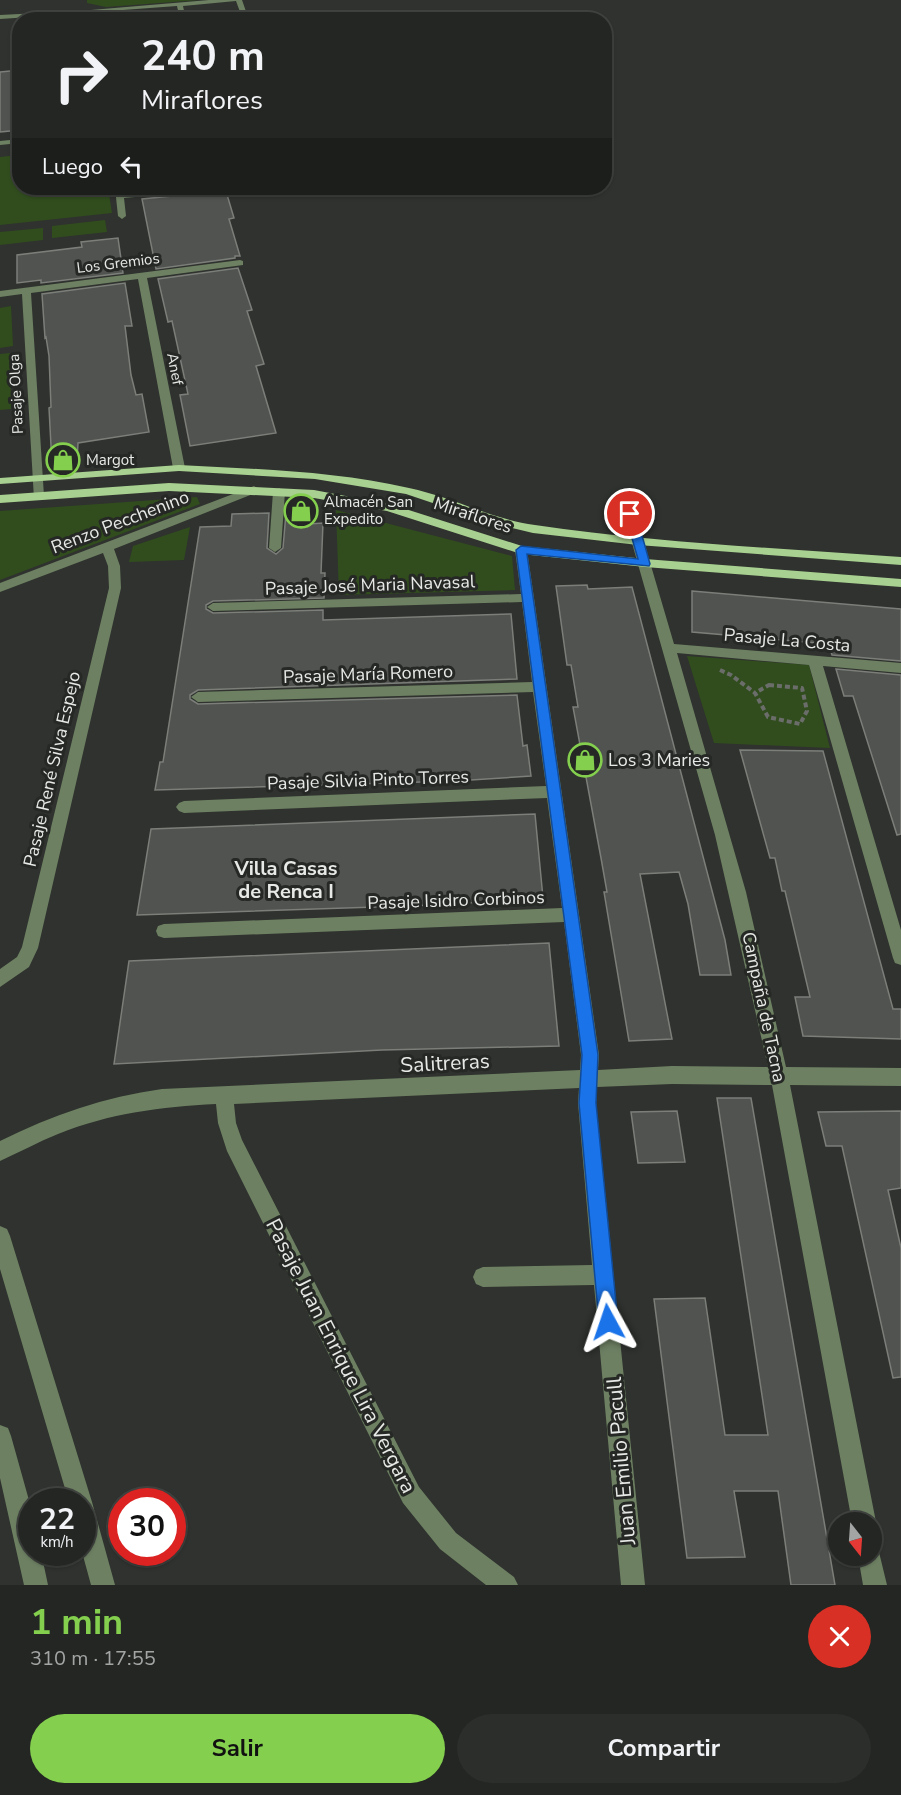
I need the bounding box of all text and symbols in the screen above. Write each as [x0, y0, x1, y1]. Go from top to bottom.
text: 240 m [141, 28, 265, 85]
icon: right [42, 36, 120, 114]
text: Miraflores [141, 82, 263, 119]
icon: left [115, 150, 148, 183]
text: Luego [42, 152, 103, 182]
street label: Los Gremios [75, 248, 161, 278]
street label: Anef [162, 351, 188, 388]
street label: Pasaje Olga [4, 353, 28, 435]
shop icon: Margot [45, 442, 81, 478]
place label: Margot [86, 450, 135, 470]
street label: Renzo Pecchenino [48, 485, 192, 559]
pin [604, 488, 655, 539]
street label: Miraflores [431, 491, 515, 539]
place label: Almacén San Expedito [324, 492, 413, 529]
shop icon: Almacén San Expedito [283, 493, 319, 529]
icon: arrive [613, 497, 646, 530]
street label: Pasaje José Maria Navasal [264, 569, 476, 601]
street label: Pasaje La Costa [723, 623, 851, 657]
street label: Pasaje María Romero [283, 659, 453, 689]
street label: Pasaje René Silva Espejo [18, 669, 86, 869]
shop icon: Los 3 Maries [567, 742, 603, 778]
place label: Los 3 Maries [608, 748, 710, 772]
street label: Pasaje Silvia Pinto Torres [267, 764, 469, 796]
district label: Villa Casas de Renca I [233, 855, 338, 905]
street label: Pasaje Isidro Corbinos [367, 885, 545, 915]
street label: Campaña de Tacna [736, 930, 792, 1084]
street label: Salitreras [399, 1047, 491, 1079]
street label: Pasaje Juan Enrique Lira Vergara [259, 1214, 423, 1498]
position arrow [576, 1290, 640, 1354]
street label: Juan Emilio Pacull [600, 1375, 642, 1547]
speed limit sign: 30 [108, 1488, 186, 1566]
text: 22 [39, 1499, 75, 1540]
north arrow [828, 1512, 882, 1566]
map controls [828, 1512, 882, 1566]
text: km/h [40, 1532, 74, 1552]
text: 1 min [30, 1598, 123, 1647]
button: close [808, 1605, 871, 1668]
text: 310 m · 17:55 [30, 1645, 156, 1672]
button: Salir [30, 1714, 445, 1783]
button: Compartir [457, 1714, 871, 1783]

